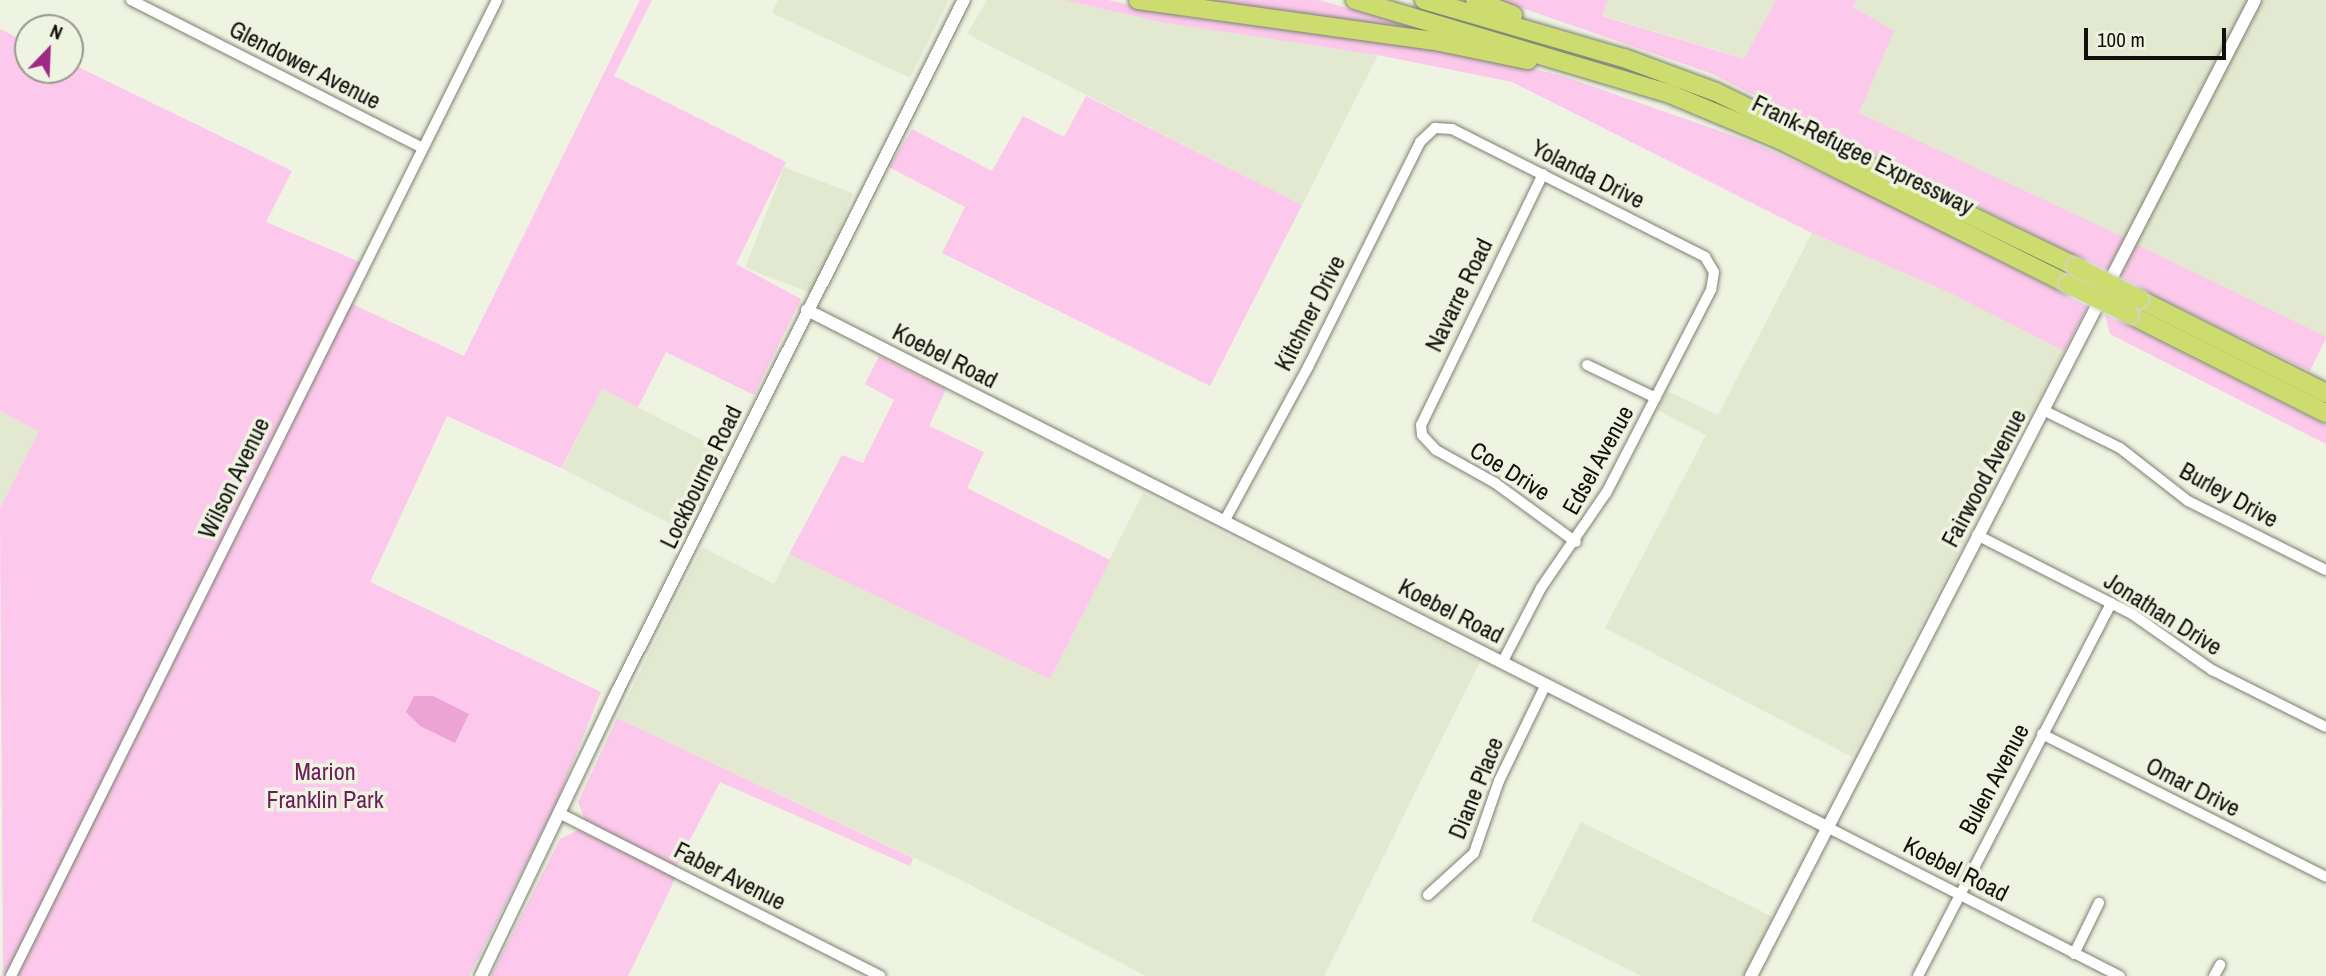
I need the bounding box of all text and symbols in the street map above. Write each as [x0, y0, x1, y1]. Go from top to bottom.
north arrow [14, 14, 84, 84]
street label: Glendower Avenue [224, 14, 386, 116]
scale bar [2088, 14, 2230, 58]
text: N [46, 17, 67, 46]
text: 100 m [2097, 25, 2145, 54]
street label: Frank-Refugee Expressway [1748, 89, 1978, 221]
street label: Yolanda Drive [1527, 133, 1649, 215]
street label: Navarre Road [1419, 234, 1499, 356]
street label: Kitchner Drive [1269, 250, 1351, 376]
street label: Koebel Road [888, 317, 1002, 395]
street label: Edsel Avenue [1556, 400, 1640, 520]
street label: Lockbourne Road [654, 401, 748, 553]
street label: Fairwood Avenue [1935, 404, 2033, 552]
street label: Wilson Avenue [192, 412, 276, 544]
street label: Coe Drive [1465, 435, 1555, 507]
street label: Burley Drive [2175, 456, 2283, 534]
street label: Jonathan Drive [2099, 566, 2227, 662]
street label: Koebel Road [1394, 572, 1508, 650]
street label: Bulen Avenue [1953, 718, 2035, 840]
street label: Diane Place [1443, 733, 1509, 843]
street label: Omar Drive [2141, 751, 2245, 823]
park label: Marion Franklin Park [266, 758, 384, 814]
street label: Koebel Road [1899, 830, 2013, 908]
street label: Faber Avenue [669, 835, 791, 917]

